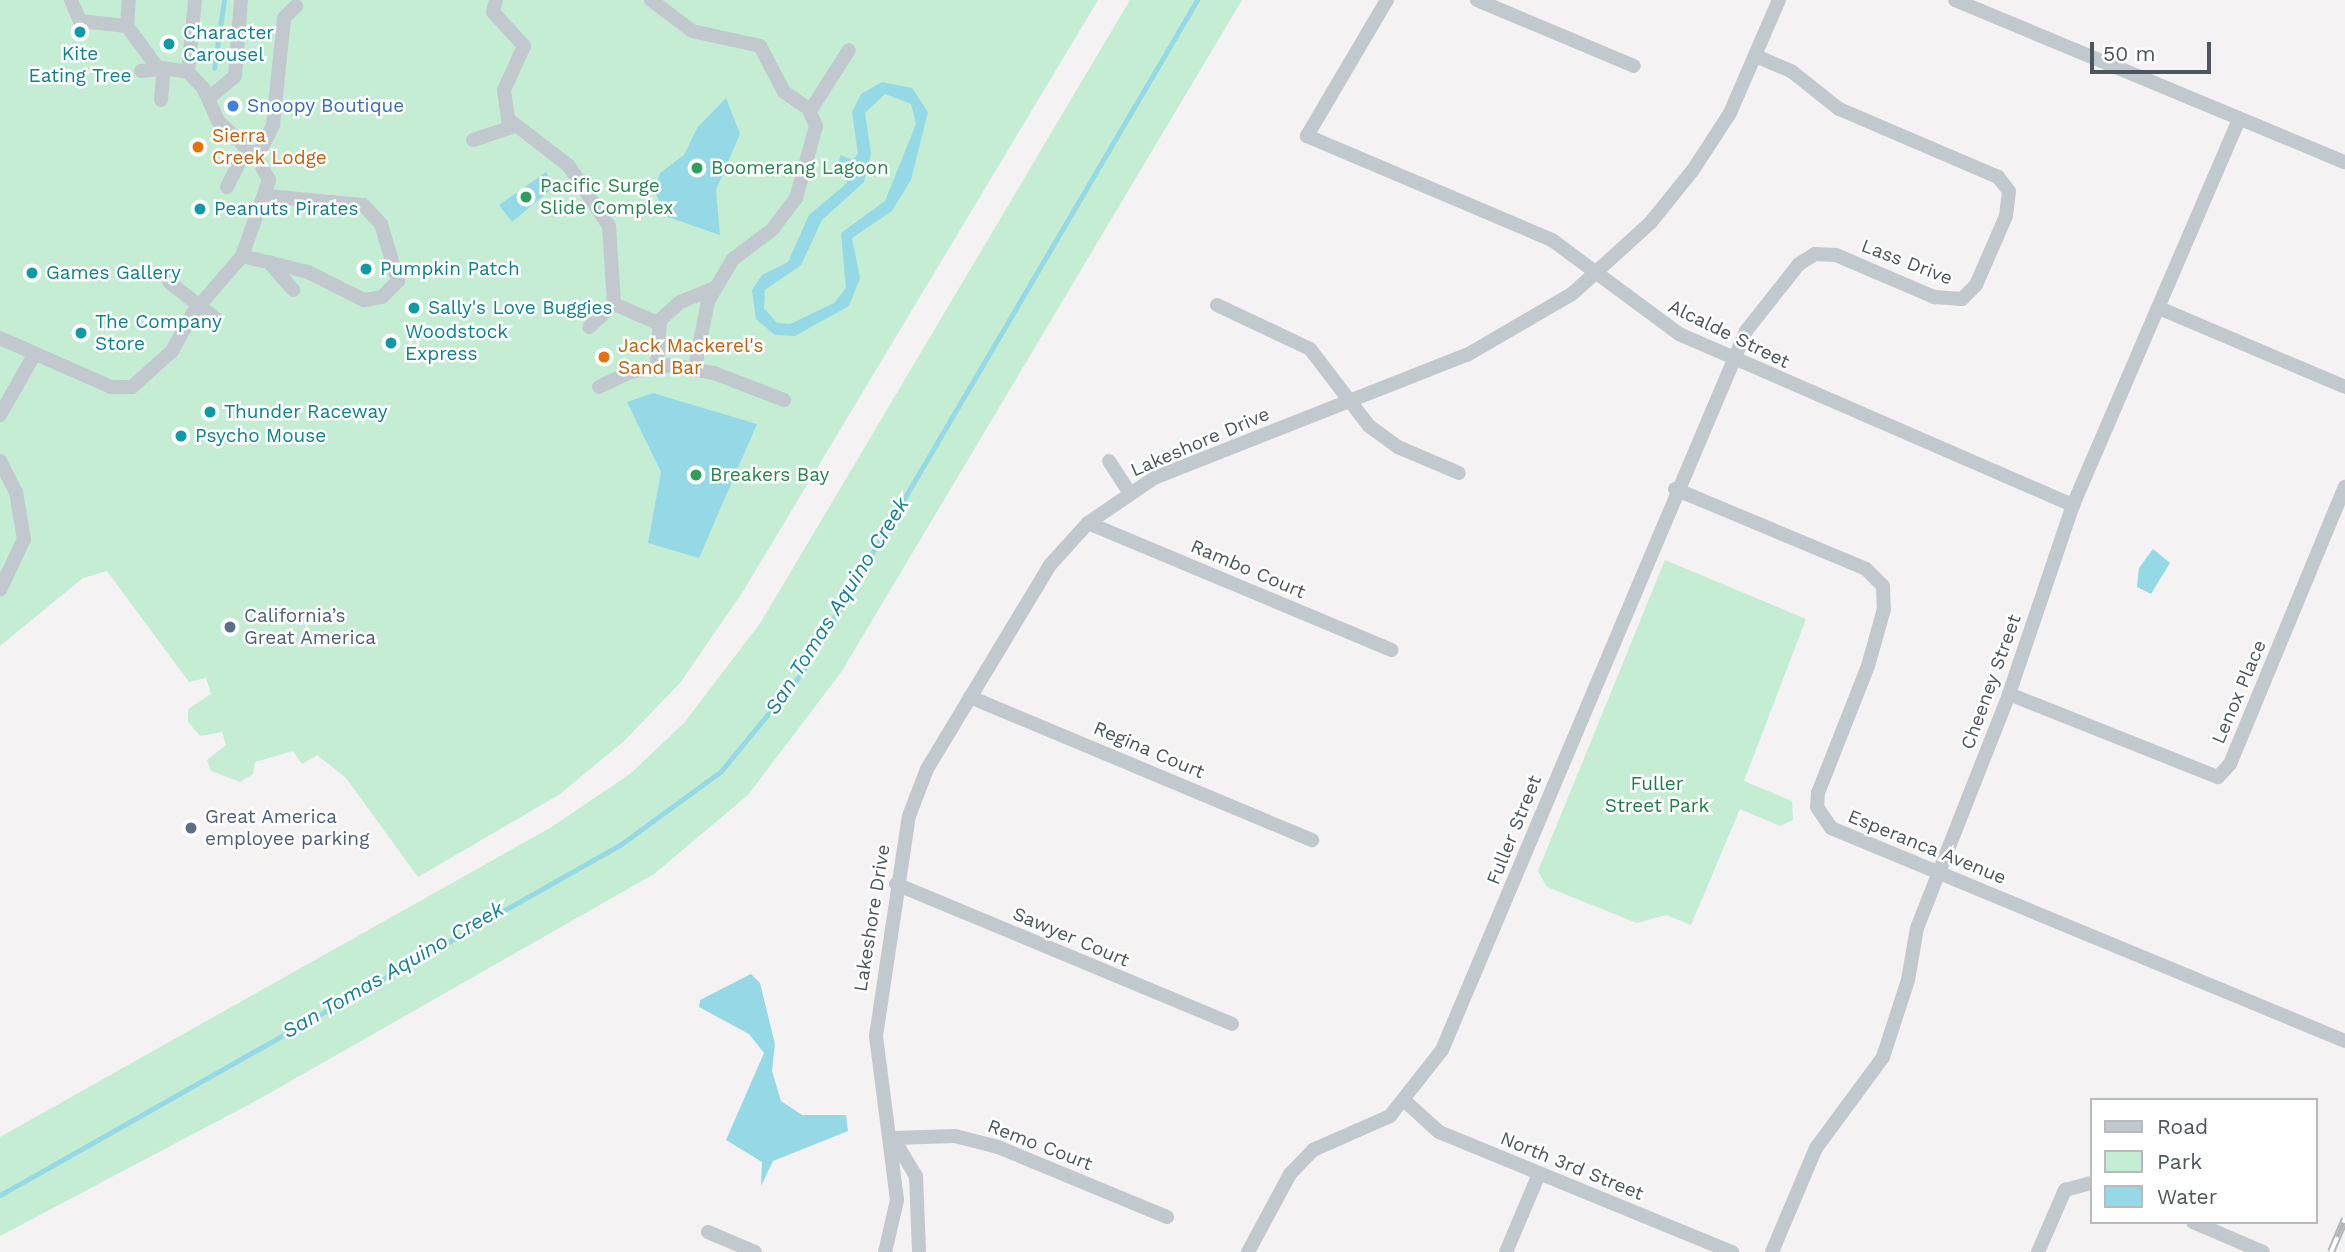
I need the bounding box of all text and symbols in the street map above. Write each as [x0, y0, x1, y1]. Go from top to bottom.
place label: Character Carousel [183, 22, 274, 66]
marker: Kite Eating Tree [72, 24, 88, 40]
scale bar [2093, 28, 2214, 72]
marker: Character Carousel [161, 36, 177, 52]
text: 50 m [2103, 41, 2155, 66]
place label: Kite Eating Tree [28, 43, 132, 87]
place label: Snoopy Boutique [247, 95, 405, 117]
marker: Snoopy Boutique [225, 98, 241, 114]
place label: Sierra Creek Lodge [212, 125, 327, 169]
marker: Sierra Creek Lodge [190, 139, 206, 155]
place label: Boomerang Lagoon [711, 157, 889, 179]
marker: Boomerang Lagoon [689, 160, 705, 176]
place label: Pacific Surge Slide Complex [540, 175, 673, 219]
marker: Pacific Surge Slide Complex [518, 189, 534, 205]
place label: Peanuts Pirates [214, 198, 359, 220]
marker: Peanuts Pirates [192, 201, 208, 217]
street label: Lass Drive [1858, 234, 1956, 290]
place label: Pumpkin Patch [380, 258, 520, 280]
marker: Pumpkin Patch [358, 261, 374, 277]
place label: Games Gallery [46, 262, 181, 284]
marker: Games Gallery [24, 265, 40, 281]
street label: Alcalde Street [1665, 295, 1793, 373]
place label: Sally's Love Buggies [428, 297, 613, 319]
marker: Sally's Love Buggies [406, 300, 422, 316]
place label: The Company Store [95, 311, 222, 355]
place label: Woodstock Express [405, 321, 508, 365]
marker: The Company Store [73, 325, 89, 341]
marker: Woodstock Express [383, 335, 399, 351]
place label: Jack Mackerel's Sand Bar [618, 335, 764, 379]
marker: Jack Mackerel's Sand Bar [596, 349, 612, 365]
place label: Thunder Raceway [224, 401, 388, 423]
street label: Lakeshore Drive [1127, 402, 1273, 482]
marker: Thunder Raceway [202, 404, 218, 420]
place label: Psycho Mouse [195, 425, 326, 447]
marker: Psycho Mouse [173, 428, 189, 444]
place label: Breakers Bay [710, 464, 829, 486]
marker: Breakers Bay [688, 467, 704, 483]
water label: San Tomas Aquino Creek [759, 492, 915, 720]
street label: Rambo Court [1187, 535, 1309, 603]
place label: California’s Great America [244, 605, 377, 649]
street label: Cheeney Street [1956, 611, 2026, 753]
marker: California’s Great America [222, 619, 238, 635]
street label: Lenox Place [2207, 636, 2271, 748]
street label: Regina Court [1090, 716, 1208, 784]
street label: Fuller Street [1482, 772, 1546, 888]
park label: Fuller Street Park [1605, 773, 1709, 817]
street label: Esperanca Avenue [1844, 805, 2010, 889]
place label: Great America employee parking [205, 806, 369, 850]
marker: Great America employee parking [183, 820, 199, 836]
street label: Lakeshore Drive [849, 843, 895, 993]
water label: San Tomas Aquino Creek [277, 896, 509, 1044]
street label: Sawyer Court [1009, 902, 1133, 972]
legend [2090, 1098, 2317, 1224]
text: Road [2157, 1114, 2208, 1139]
street label: Remo Court [984, 1115, 1096, 1175]
street label: North 3rd Street [1497, 1127, 1647, 1205]
text: Park [2157, 1149, 2202, 1174]
text: Water [2157, 1184, 2217, 1209]

